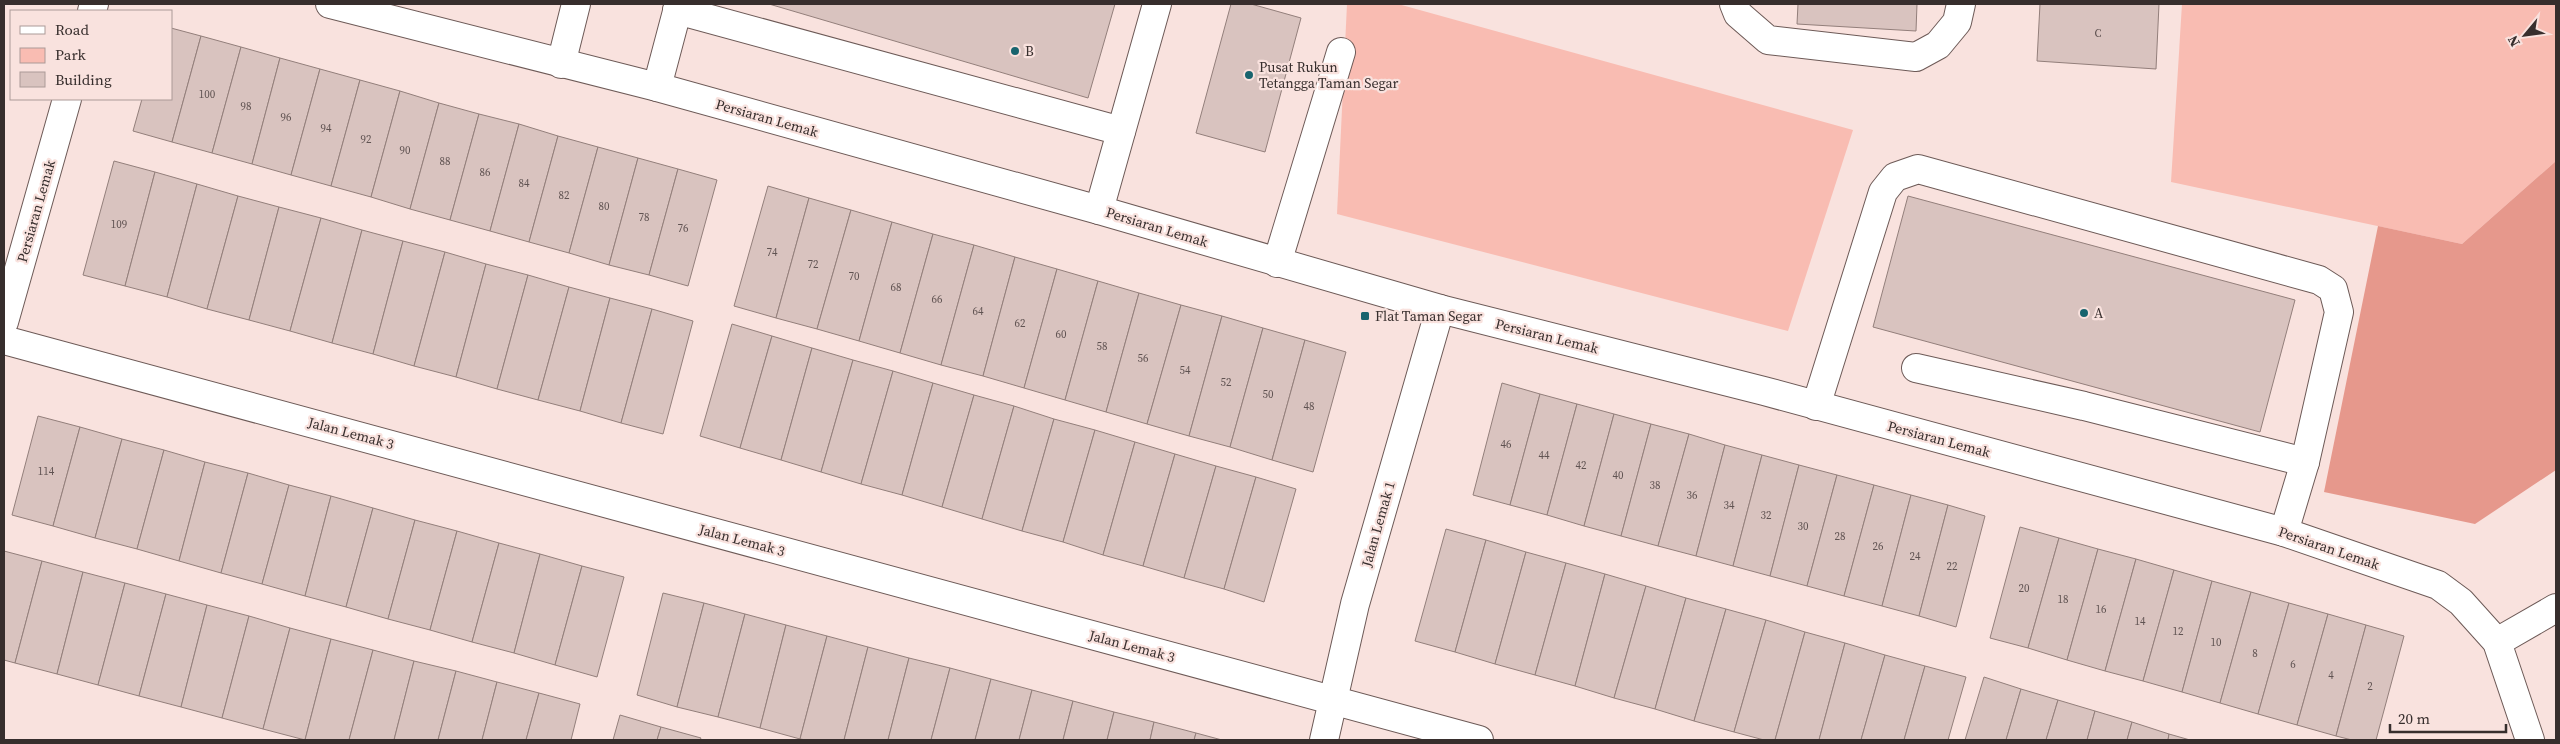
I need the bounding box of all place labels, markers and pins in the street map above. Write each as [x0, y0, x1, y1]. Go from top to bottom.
place label: B [1025, 41, 1034, 61]
marker: B [1009, 45, 1021, 57]
place label: Pusat Rukun Tetangga Taman Segar [1259, 57, 1399, 93]
marker: Pusat Rukun Tetangga Taman Segar [1243, 69, 1255, 81]
place label: A [2094, 303, 2104, 323]
place label: Flat Taman Segar [1375, 306, 1482, 326]
marker: A [2078, 307, 2090, 319]
marker: Flat Taman Segar [1359, 310, 1371, 322]

